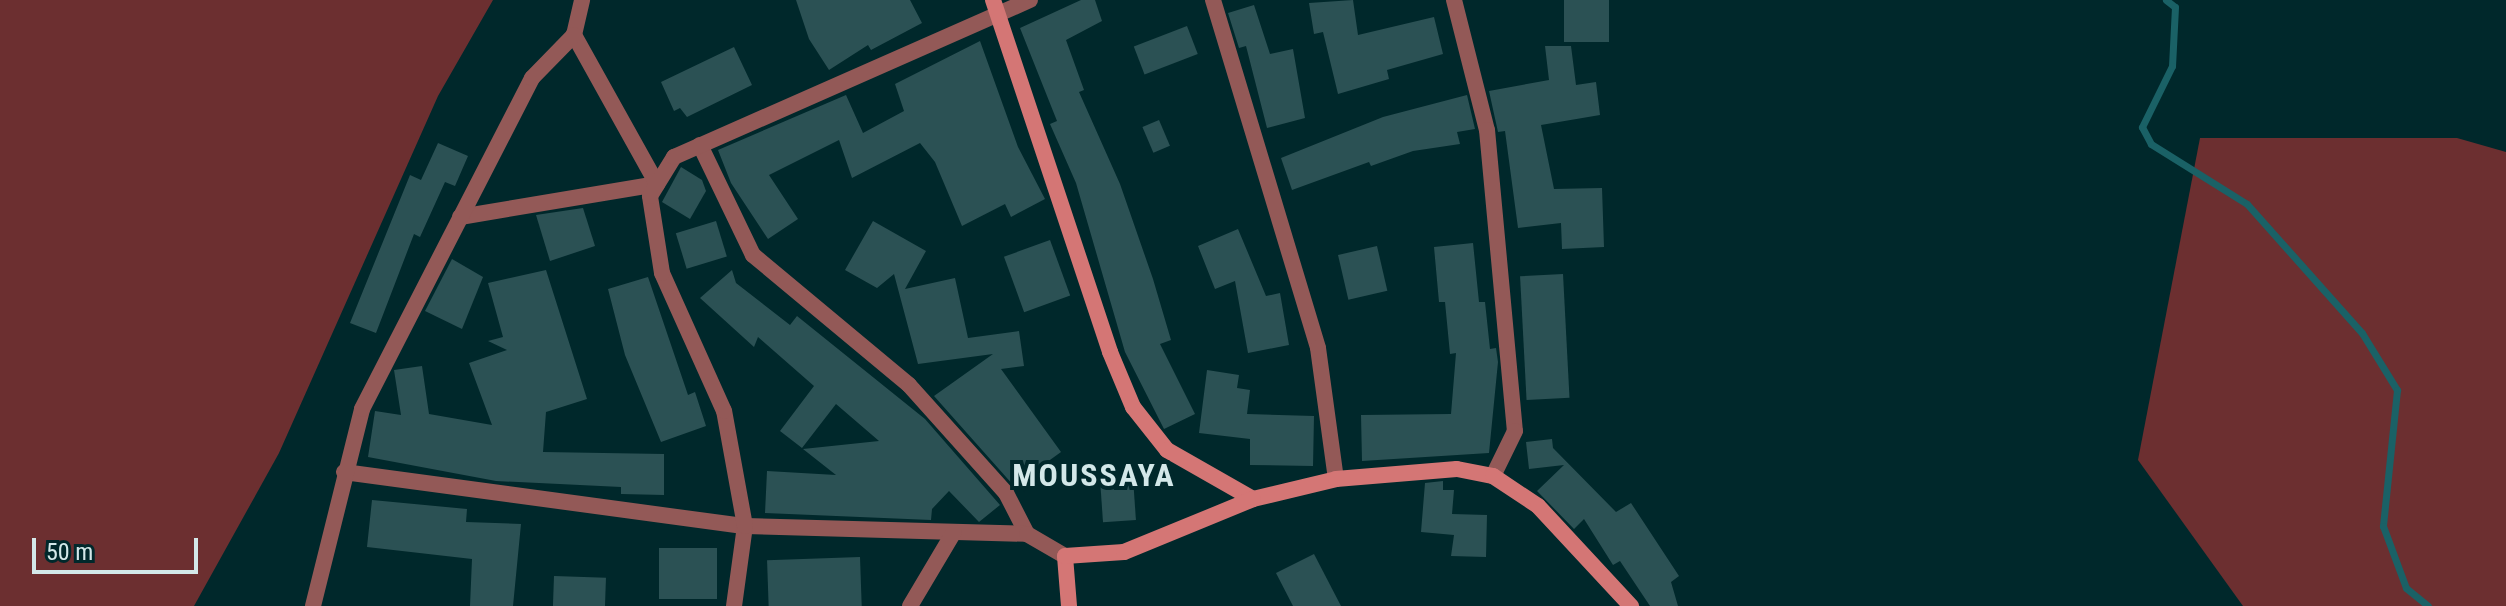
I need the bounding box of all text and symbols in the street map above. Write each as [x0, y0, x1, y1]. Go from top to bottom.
district label: MOUSSAYA [1012, 456, 1176, 494]
scale bar [36, 522, 202, 572]
text: 50 m [46, 538, 93, 566]

